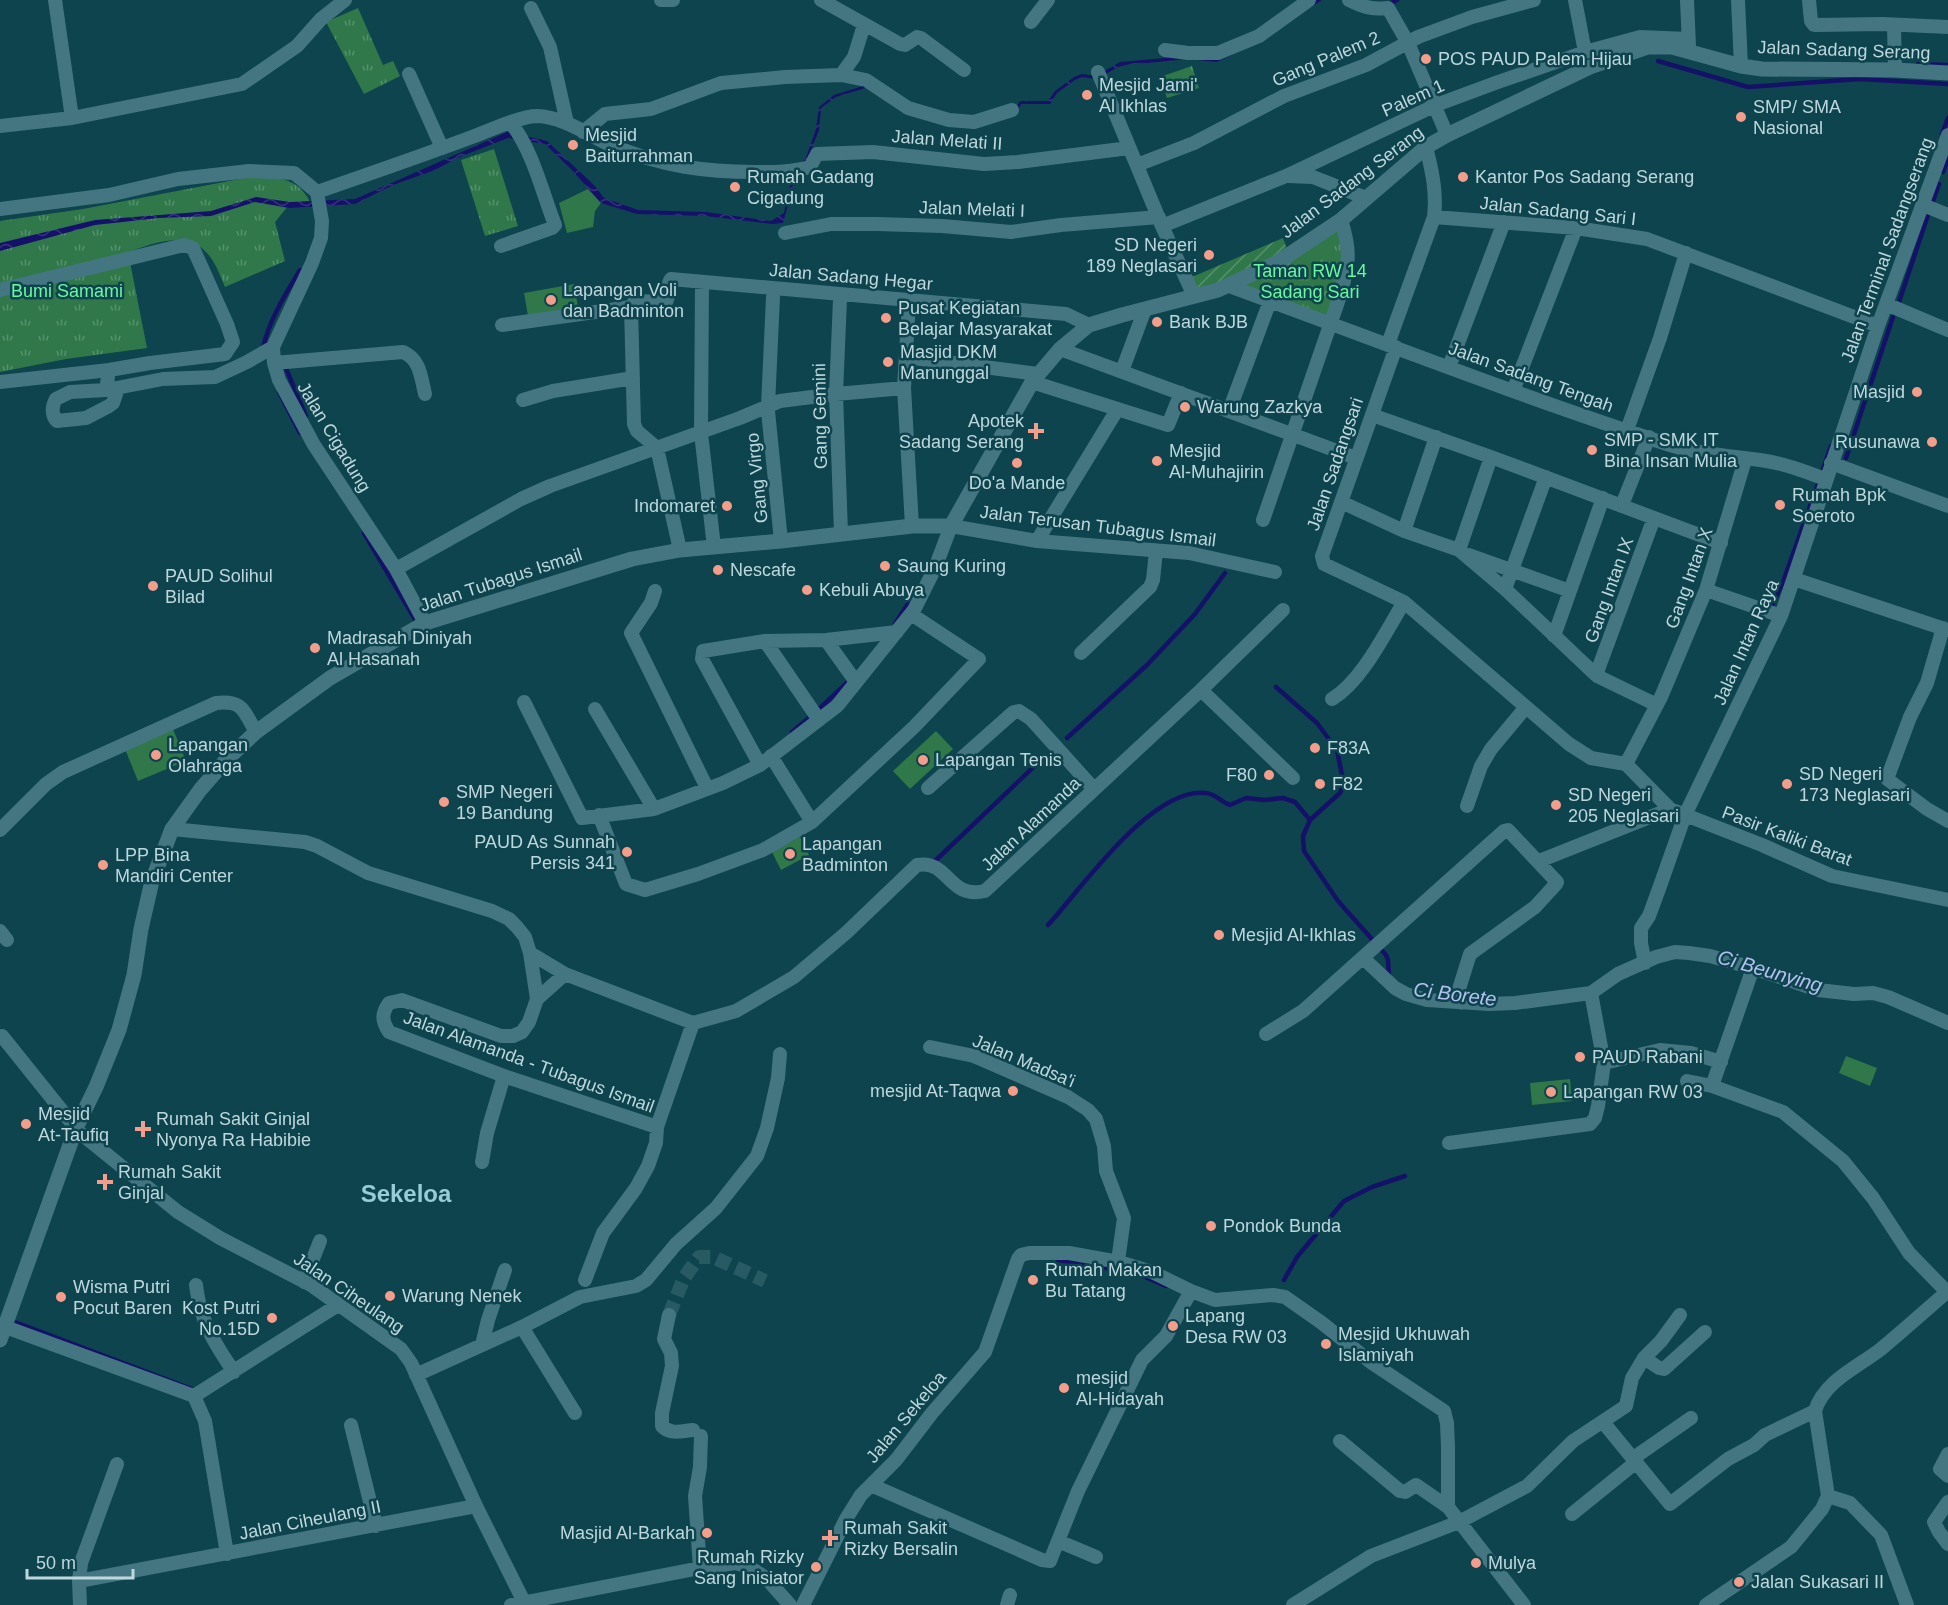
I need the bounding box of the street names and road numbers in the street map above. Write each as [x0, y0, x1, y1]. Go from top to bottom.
street label: Gang Palem 2 [1269, 27, 1383, 91]
street label: Jalan Sadang Serang [1757, 37, 1931, 63]
street label: Palem 1 [1379, 75, 1447, 121]
street label: Jalan Sadang Serang [1277, 122, 1427, 242]
street label: Jalan Melati II [891, 126, 1003, 154]
street label: Jalan Terminal Sadangserang [1837, 135, 1937, 365]
street label: Jalan Sadang Sari I [1479, 193, 1637, 229]
street label: Jalan Melati I [919, 197, 1025, 221]
street label: Jalan Sadang Hegar [768, 260, 934, 294]
street label: Jalan Sadang Tengah [1446, 338, 1616, 416]
street label: Gang Gemini [809, 363, 831, 469]
street label: Jalan Cigadung [293, 378, 375, 496]
street label: Jalan Sadangsari [1303, 395, 1367, 533]
street label: Gang Virgo [742, 432, 772, 524]
street label: Jalan Terusan Tubagus Ismail [979, 502, 1217, 550]
street label: Gang Intan X [1661, 525, 1717, 631]
street label: Gang Intan IX [1581, 534, 1637, 646]
street label: Jalan Tubagus Ismail [418, 544, 584, 616]
street label: Jalan Intan Raya [1709, 575, 1783, 708]
street label: Jalan Alamanda [977, 772, 1085, 875]
street label: Pasir Kaliki Barat [1719, 802, 1855, 870]
street label: Jalan Alamanda - Tubagus Ismail [401, 1007, 657, 1117]
street label: Jalan Madsa'i [970, 1030, 1078, 1092]
street label: Jalan Ciheulang [290, 1249, 408, 1337]
street label: Jalan Sekeloa [862, 1367, 951, 1467]
street label: Jalan Ciheulang II [237, 1496, 383, 1544]

